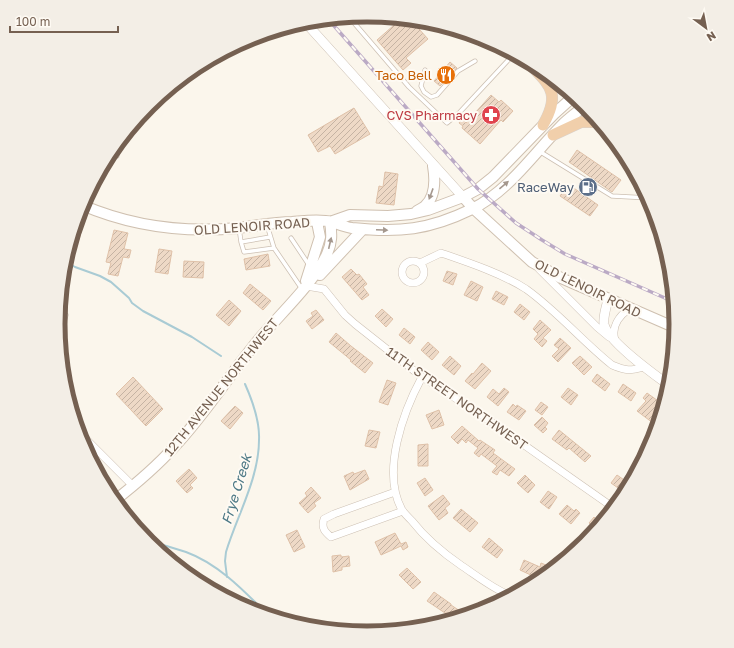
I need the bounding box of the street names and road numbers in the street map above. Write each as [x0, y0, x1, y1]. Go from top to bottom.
street label: OLD LENOIR ROAD [193, 214, 311, 238]
street label: OLD LENOIR ROAD [532, 255, 644, 321]
street label: 12TH AVENUE NORTHWEST [160, 315, 282, 459]
street label: 11TH STREET NORTHWEST [383, 343, 531, 453]

